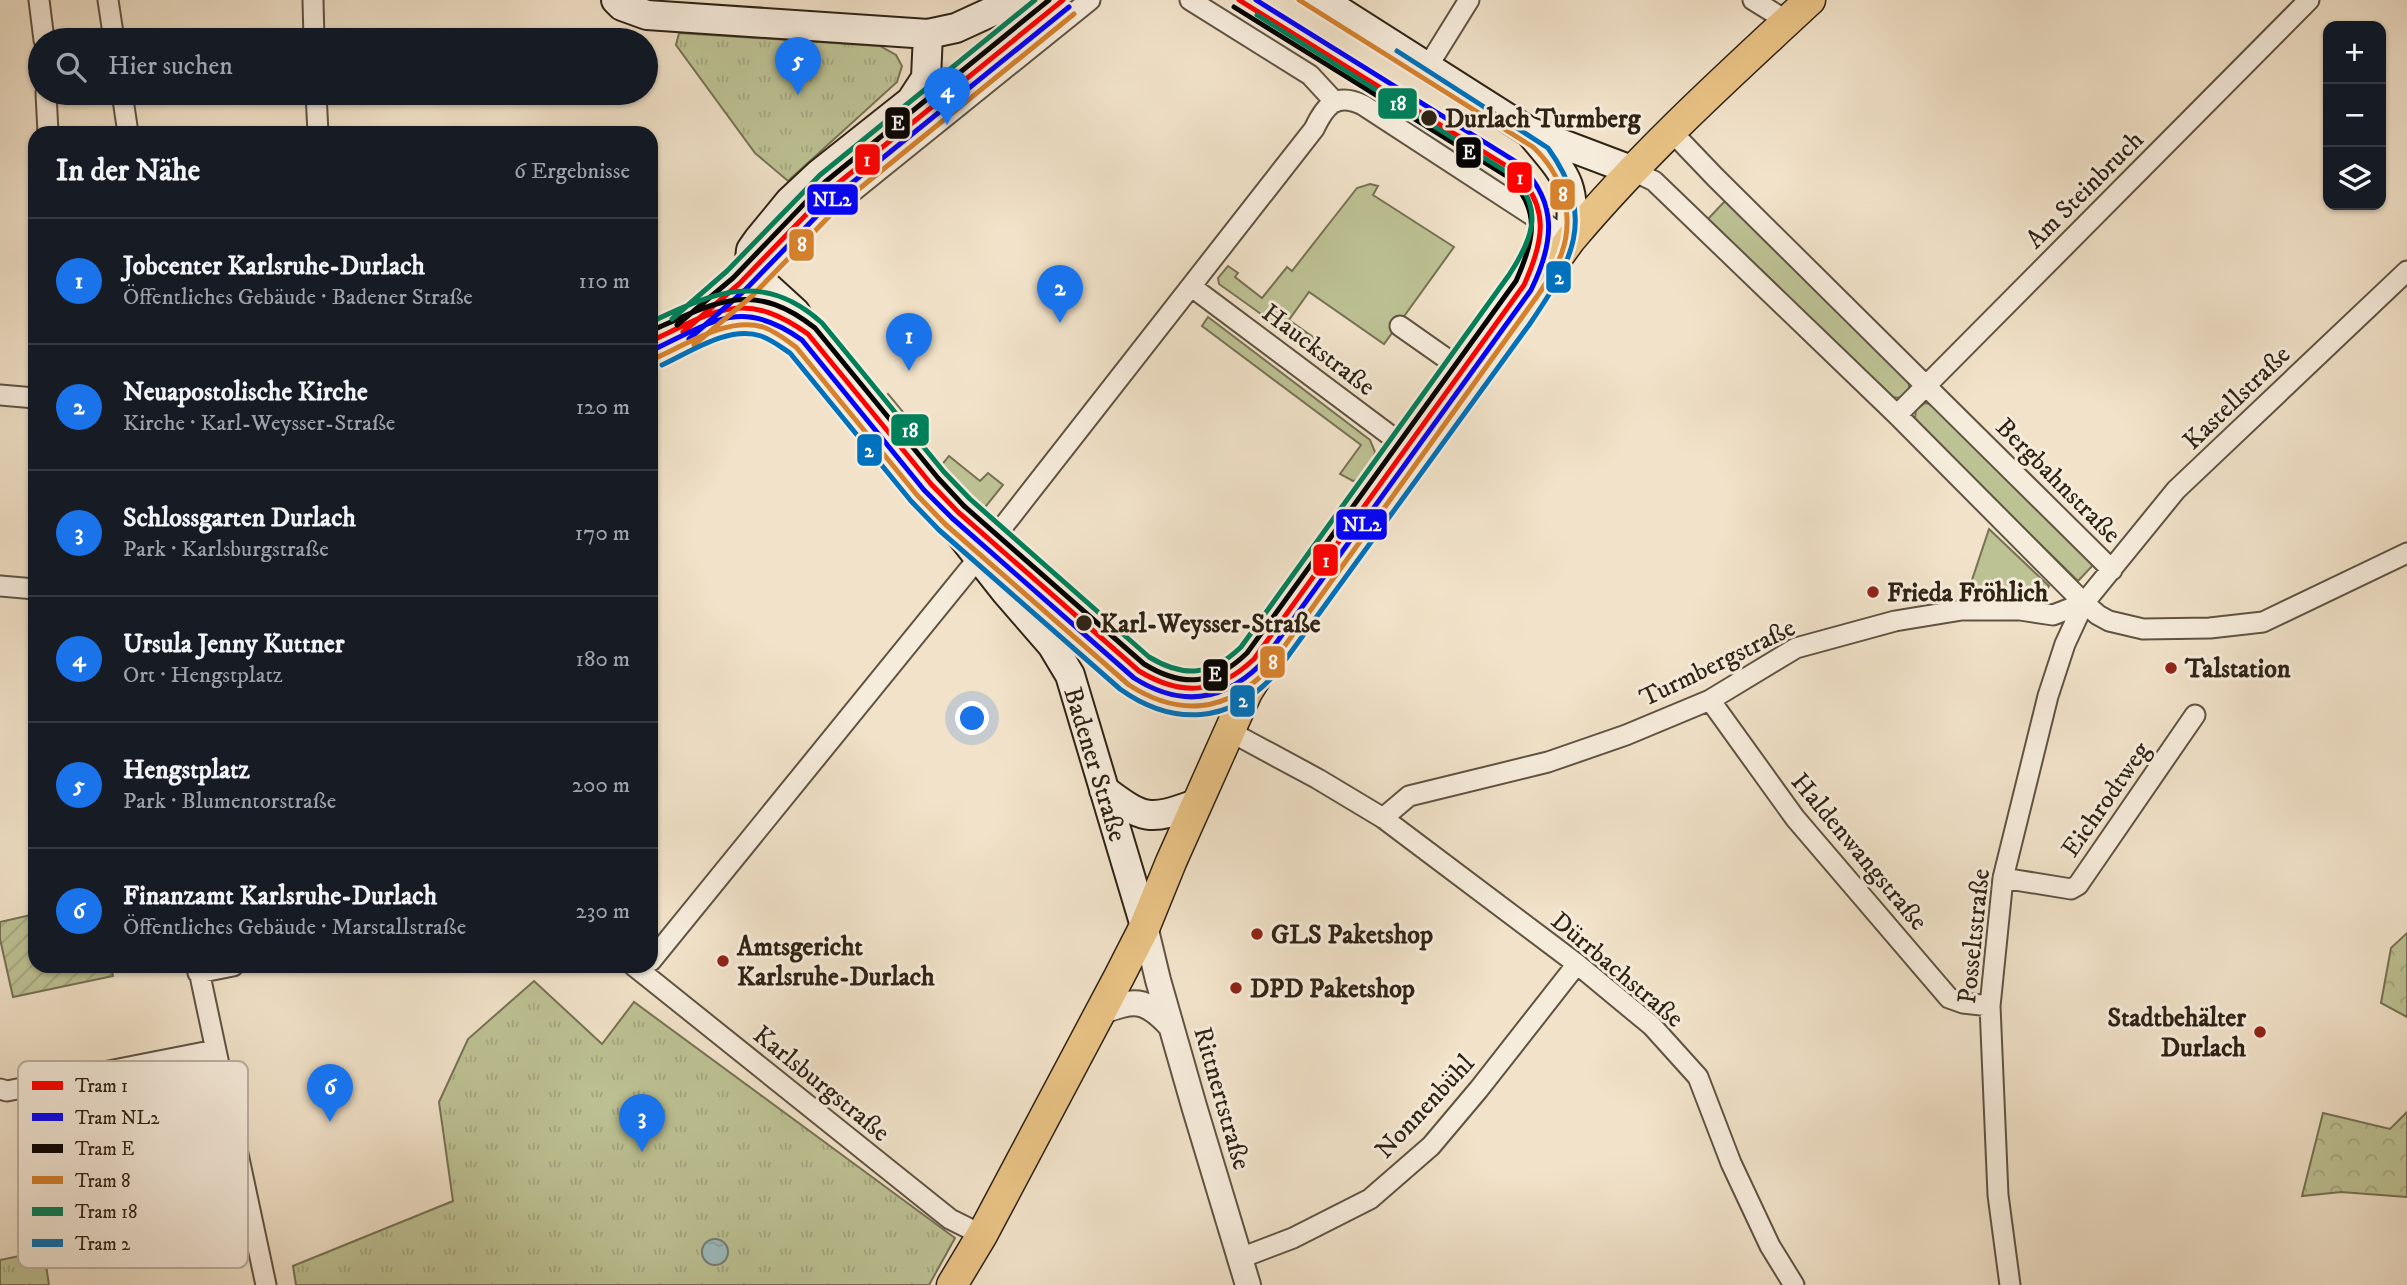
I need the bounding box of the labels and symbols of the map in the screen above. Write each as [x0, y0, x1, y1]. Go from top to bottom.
pin: 5 [775, 37, 821, 95]
pin: 4 [924, 67, 970, 125]
line badge: 18 [1377, 87, 1418, 120]
text: 18 [1390, 93, 1407, 116]
place label: Durlach Turmberg [1445, 103, 1642, 136]
line badge: E [884, 106, 911, 140]
marker: Durlach Turmberg [1419, 108, 1439, 128]
text: E [891, 113, 905, 136]
street label: Am Steinbruch [2019, 124, 2151, 256]
line badge: E [1455, 136, 1482, 169]
text: E [1462, 142, 1476, 165]
line badge: 1 [854, 143, 881, 176]
text: 1 [864, 149, 871, 172]
line badge: 1 [1506, 161, 1533, 194]
text: 1 [1517, 167, 1524, 190]
line badge: 8 [1549, 178, 1576, 211]
line badge: NL2 [806, 183, 859, 216]
text: 8 [1558, 184, 1568, 207]
text: NL2 [813, 189, 852, 212]
line badge: 8 [788, 228, 815, 262]
text: 8 [797, 234, 807, 257]
line badge: 2 [1545, 260, 1572, 294]
pin: 2 [1037, 265, 1083, 323]
text: 2 [1554, 267, 1564, 290]
street label: Hauckstraße [1255, 297, 1381, 404]
pin: 1 [886, 313, 932, 371]
street label: Kastellstraße [2176, 339, 2298, 458]
street label: Bergbahnstraße [1988, 411, 2128, 551]
line badge: 18 [890, 413, 930, 447]
text: 18 [902, 420, 919, 443]
line badge: 2 [856, 433, 883, 467]
text: 2 [864, 440, 874, 463]
line badge: NL2 [1335, 508, 1388, 541]
text: NL2 [1343, 514, 1382, 537]
line badge: 1 [1312, 543, 1339, 577]
text: 1 [1323, 550, 1330, 573]
place label: Frieda Fröhlich [1887, 577, 2049, 610]
marker: Frieda Fröhlich [1865, 584, 1881, 600]
place label: Karl-Weysser-Straße [1100, 608, 1321, 641]
street label: Turmbergstraße [1635, 611, 1801, 715]
marker: Karl-Weysser-Straße [1074, 613, 1094, 633]
line badge: 8 [1259, 645, 1286, 679]
text: 8 [1268, 652, 1278, 675]
place label: Talstation [2184, 653, 2291, 686]
line badge: E [1202, 658, 1229, 692]
marker: Talstation [2163, 660, 2179, 676]
text: E [1208, 664, 1222, 687]
street label: Badener Straße [1055, 683, 1134, 846]
line badge: 2 [1229, 684, 1256, 718]
text: 2 [1238, 690, 1248, 713]
your location [955, 701, 989, 735]
street label: Eichrodtweg [2054, 735, 2158, 864]
street label: Haldenwangstraße [1783, 766, 1934, 938]
street label: Posseltstraße [1951, 867, 1998, 1005]
street label: Dürrbachstraße [1544, 905, 1690, 1035]
place label: GLS Paketshop [1271, 919, 1433, 952]
marker: GLS Paketshop [1249, 926, 1265, 942]
place label: Amtsgericht Karlsruhe-Durlach [736, 931, 935, 994]
marker: Amtsgericht Karlsruhe-Durlach [715, 953, 731, 969]
place label: DPD Paketshop [1250, 973, 1415, 1006]
marker: DPD Paketshop [1228, 980, 1244, 996]
place label: Stadtbehälter Durlach [2108, 1002, 2246, 1065]
street label: Karlsburgstraße [746, 1019, 896, 1149]
street label: Rittnertstraße [1185, 1023, 1258, 1174]
marker: Stadtbehälter Durlach [2252, 1024, 2268, 1040]
street label: Nonnenbühl [1368, 1048, 1482, 1166]
legend [18, 1061, 248, 1268]
pin: 6 [307, 1064, 353, 1122]
text: Tram 1 [75, 1075, 128, 1098]
pin: 3 [619, 1094, 665, 1152]
text: Tram NL2 [75, 1107, 160, 1130]
text: Tram E [75, 1138, 134, 1161]
text: Tram 8 [75, 1170, 130, 1193]
text: Tram 18 [75, 1201, 137, 1224]
text: Tram 2 [75, 1233, 131, 1256]

